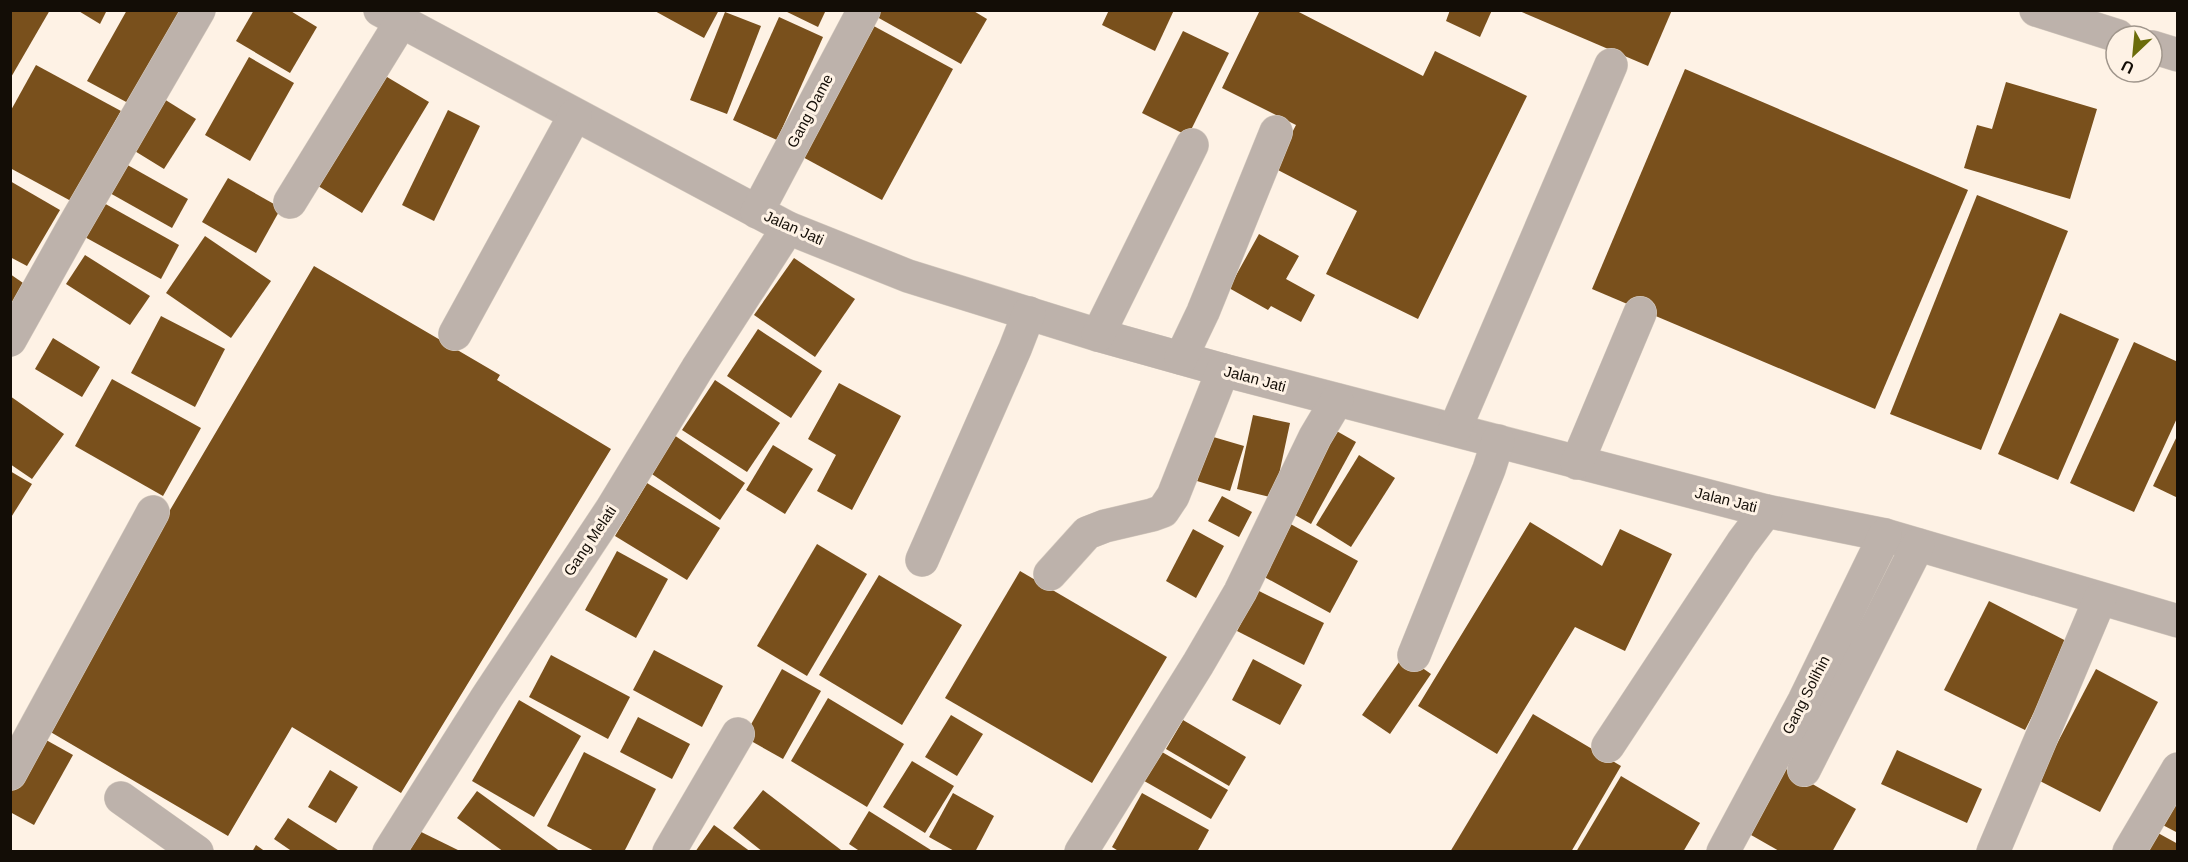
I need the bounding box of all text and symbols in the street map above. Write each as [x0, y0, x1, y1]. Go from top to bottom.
north arrow [2104, 24, 2164, 84]
text: U [2119, 57, 2137, 77]
street label: Gang Dame [783, 71, 836, 150]
street label: Jalan Jati [762, 207, 827, 248]
street label: Jalan Jati [1222, 362, 1288, 395]
street label: Jalan Jati [1693, 484, 1759, 515]
street label: Gang Melati [560, 502, 619, 579]
street label: Gang Solihin [1778, 653, 1833, 737]

